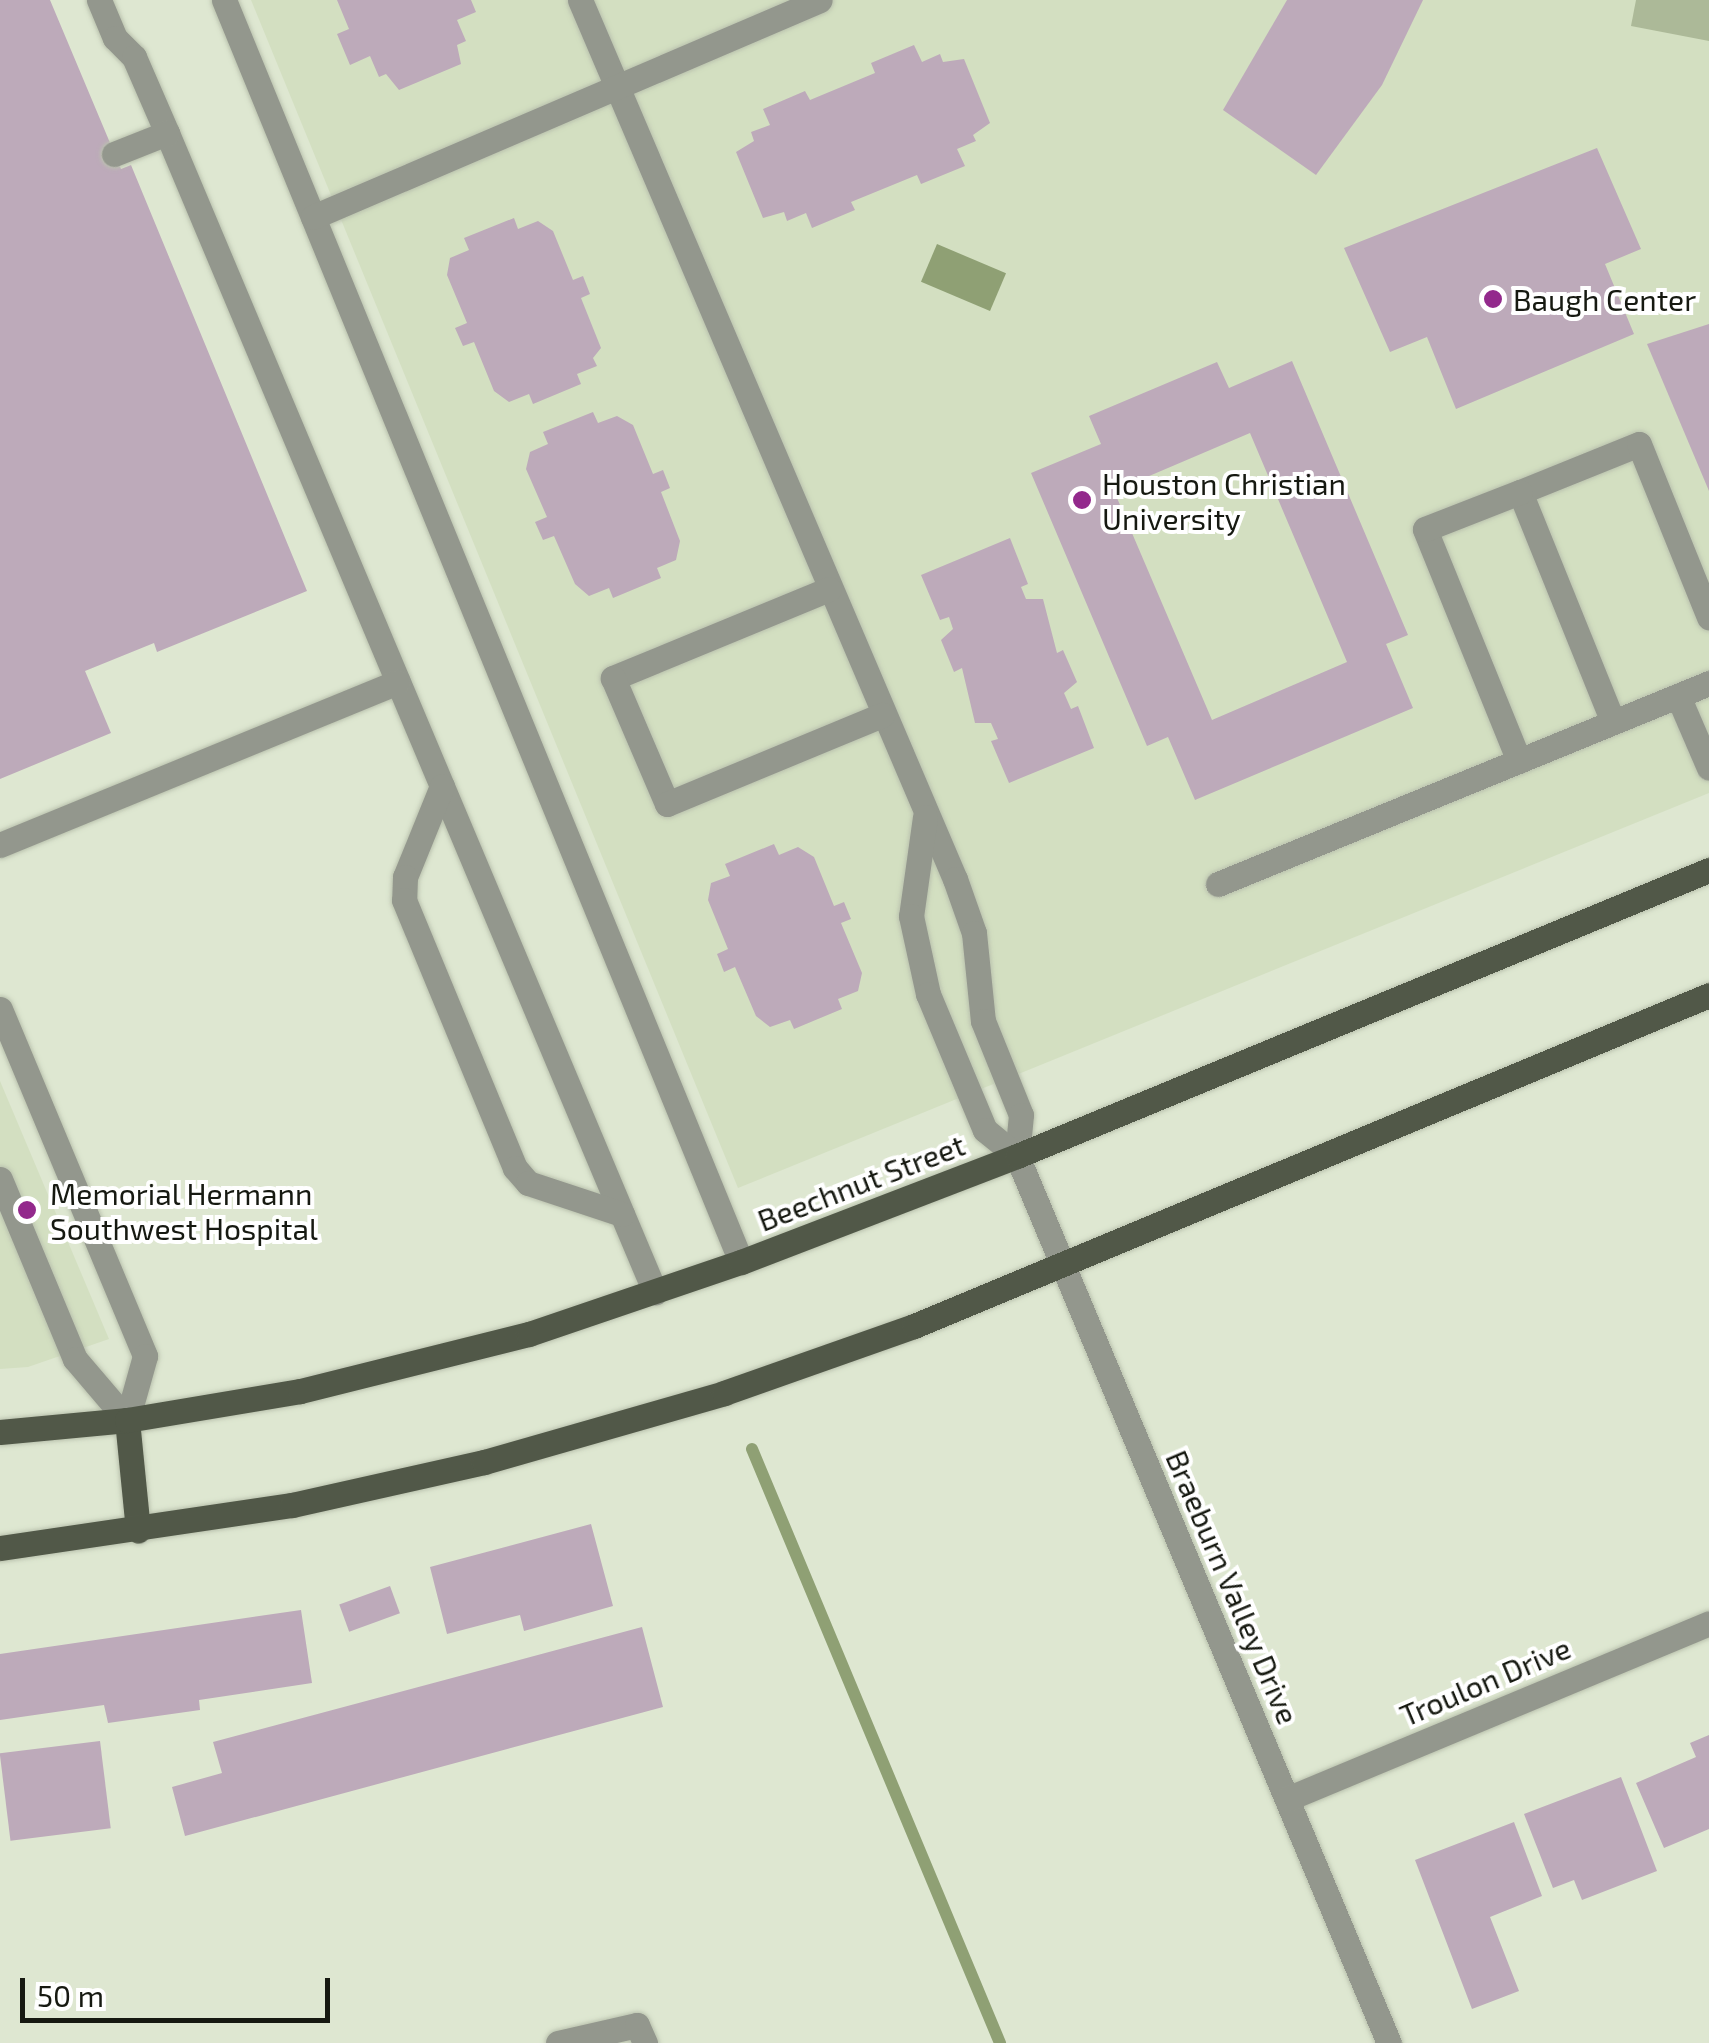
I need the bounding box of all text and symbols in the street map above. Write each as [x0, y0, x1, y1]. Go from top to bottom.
place label: Baugh Center [1513, 281, 1696, 317]
marker: Baugh Center [1482, 288, 1504, 310]
place label: Houston Christian University [1102, 465, 1346, 536]
marker: Houston Christian University [1071, 489, 1093, 511]
street label: Beechnut Street [752, 1126, 970, 1238]
place label: Memorial Hermann Southwest Hospital [50, 1175, 318, 1246]
marker: Memorial Hermann Southwest Hospital [14, 1197, 40, 1223]
street label: Braeburn Valley Drive [1159, 1444, 1307, 1730]
street label: Troulon Drive [1394, 1629, 1576, 1733]
scale bar [25, 1958, 335, 2020]
text: 50 m [37, 1977, 104, 2013]

